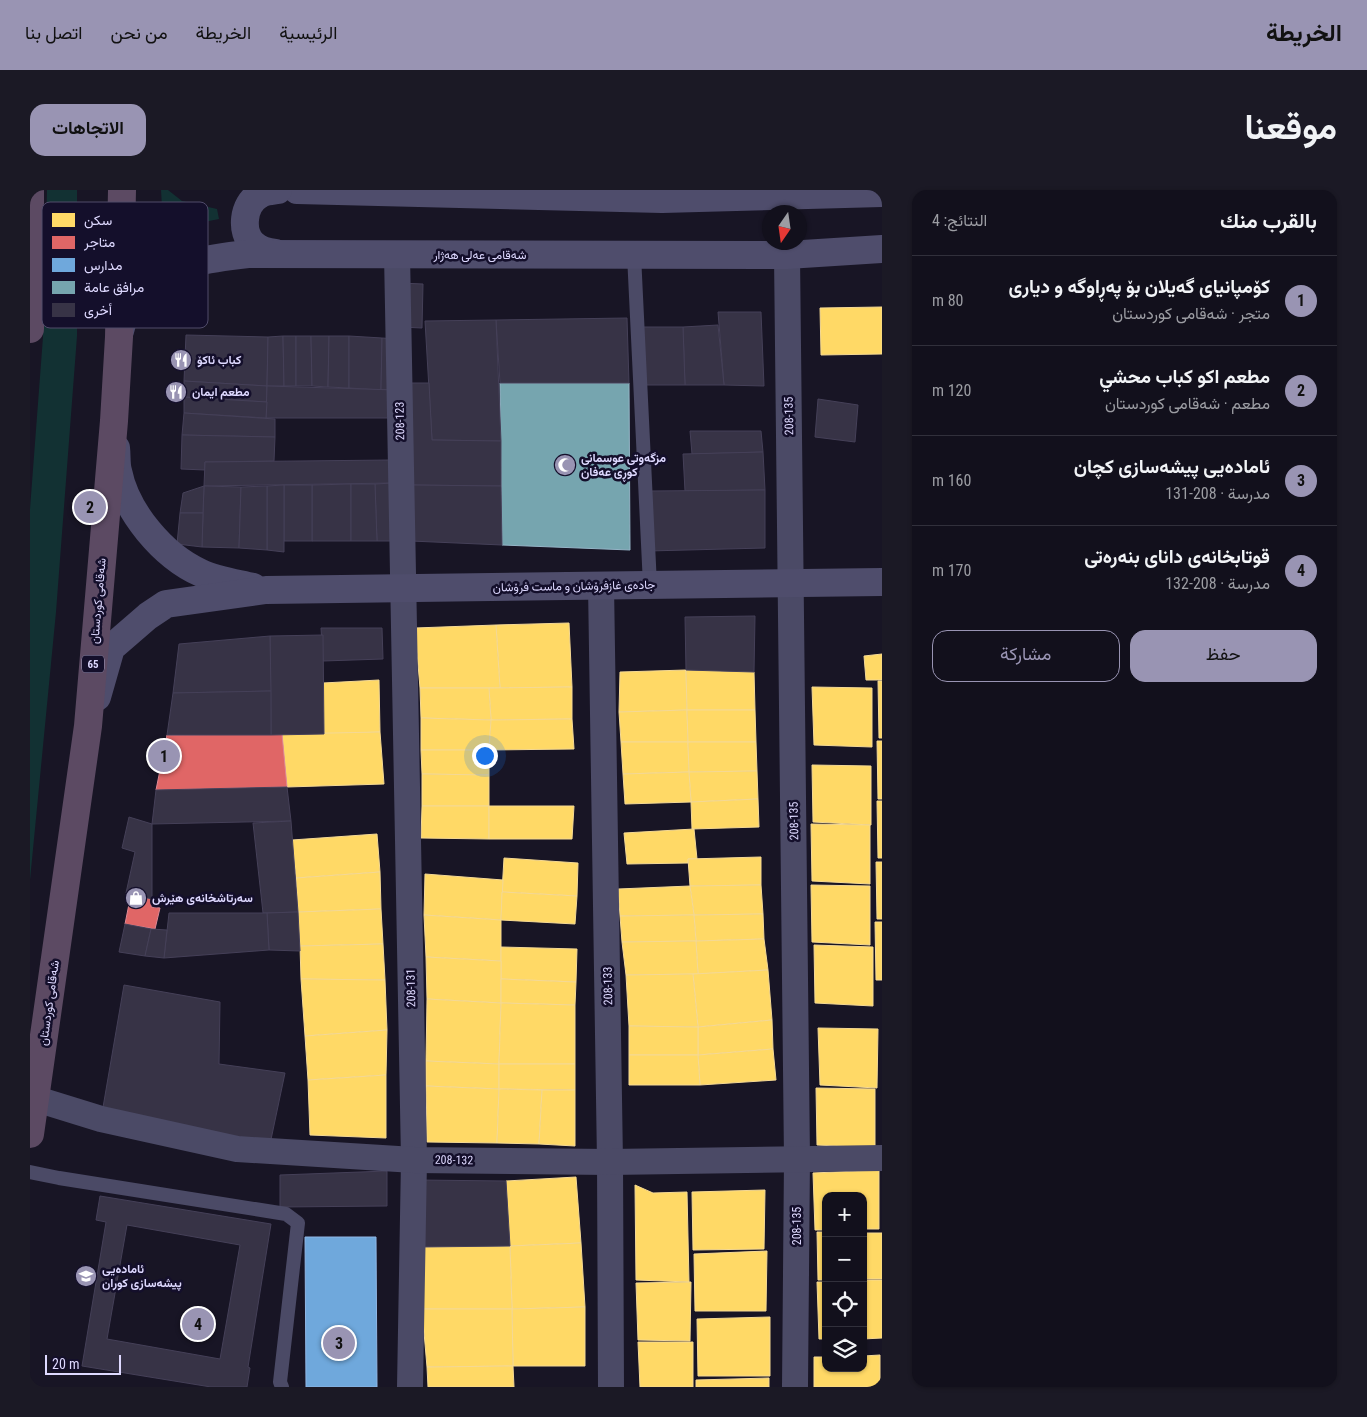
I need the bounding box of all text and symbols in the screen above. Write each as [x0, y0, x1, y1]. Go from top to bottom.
text: الخريطة [1266, 19, 1342, 47]
text: اتصل بنا [25, 22, 82, 43]
text: من نحن [110, 22, 168, 43]
text: الخريطة [196, 22, 251, 43]
text: الرئيسية [279, 22, 337, 43]
button: الاتجاهات [30, 104, 146, 156]
text: موقعنا [1244, 107, 1337, 148]
legend [42, 202, 208, 328]
north arrow [762, 205, 807, 250]
text: بالقرب منك [1220, 209, 1317, 233]
text: النتائج: 4 [932, 211, 987, 230]
text: سكن [84, 212, 112, 229]
text: متاجر [83, 234, 115, 251]
street label: شەقامی عەلی هەژار [432, 248, 527, 263]
text: مدارس [84, 257, 122, 274]
text: کۆمپانیای گەیلان بۆ پەڕاوگە و دیاری [1008, 275, 1270, 298]
text: مرافق عامة [84, 279, 144, 296]
text: 80 m [932, 291, 964, 310]
text: 1 [1297, 291, 1305, 310]
text: أخرى [84, 302, 112, 319]
text: متجر · شەقامی کوردستان [1112, 304, 1270, 323]
restaurant icon: کباب ئاکۆ [169, 348, 193, 372]
place label: کباب ئاکۆ [197, 353, 242, 368]
text: مطعم اكو كباب محشي [1099, 365, 1270, 388]
restaurant icon: مطعم ايمان [164, 380, 188, 404]
text: 120 m [932, 381, 971, 400]
text: 2 [1297, 381, 1305, 400]
place label: مطعم ايمان [192, 385, 250, 400]
text: مطعم · شەقامی کوردستان [1105, 394, 1270, 413]
street label: 208-135 [782, 397, 796, 435]
street label: 208-123 [393, 402, 407, 440]
place label: مزگەوتی عوسمانی کوڕی عەفان [581, 451, 667, 482]
mosque icon: مزگەوتی عوسمانی کوڕی عەفان [553, 453, 577, 477]
text: ئامادەیی پیشەسازی کچان [1074, 455, 1270, 478]
text: 160 m [932, 471, 971, 490]
text: 3 [1297, 471, 1305, 490]
text: مدرسة · 208-131 [1165, 484, 1270, 503]
pin: 2 [74, 488, 106, 526]
text: قوتابخانەی دانای بنەرەتی [1084, 545, 1270, 568]
street label: شەقامی کوردستان [87, 557, 110, 645]
text: 170 m [932, 561, 971, 580]
text: 4 [1297, 561, 1305, 580]
text: مدرسة · 208-132 [1165, 574, 1270, 593]
street label: جاده‌ی غازفرۆشان و ماست فرۆشان [493, 578, 655, 595]
button: مشاركة [932, 630, 1120, 682]
button: حفظ [1130, 630, 1317, 682]
road number: 65 [82, 656, 104, 672]
pin: 1 [148, 737, 180, 775]
your location [472, 743, 498, 769]
street label: 208-135 [787, 802, 801, 840]
shop icon: سەرتاشخانەی هێرش [124, 886, 148, 910]
place label: سەرتاشخانەی هێرش [152, 891, 253, 906]
street label: شەقامی کوردستان [36, 959, 63, 1047]
street label: 208-133 [601, 967, 615, 1005]
street label: 208-131 [404, 969, 418, 1007]
street label: 208-132 [435, 1153, 473, 1167]
map controls [822, 1192, 867, 1372]
button: + [822, 1192, 867, 1237]
street label: 208-135 [790, 1207, 804, 1245]
button: − [822, 1237, 867, 1282]
place label: ئامادەیی پیشەسازی کوران [102, 1262, 182, 1291]
school or university icon: ئامادەیی پیشەسازی کوران [74, 1264, 98, 1288]
button: locate [822, 1282, 867, 1327]
pin: 4 [182, 1305, 214, 1343]
pin: 3 [323, 1324, 355, 1362]
button: layers [822, 1327, 867, 1372]
scale bar [45, 1352, 121, 1375]
text: 20 m [52, 1356, 80, 1372]

